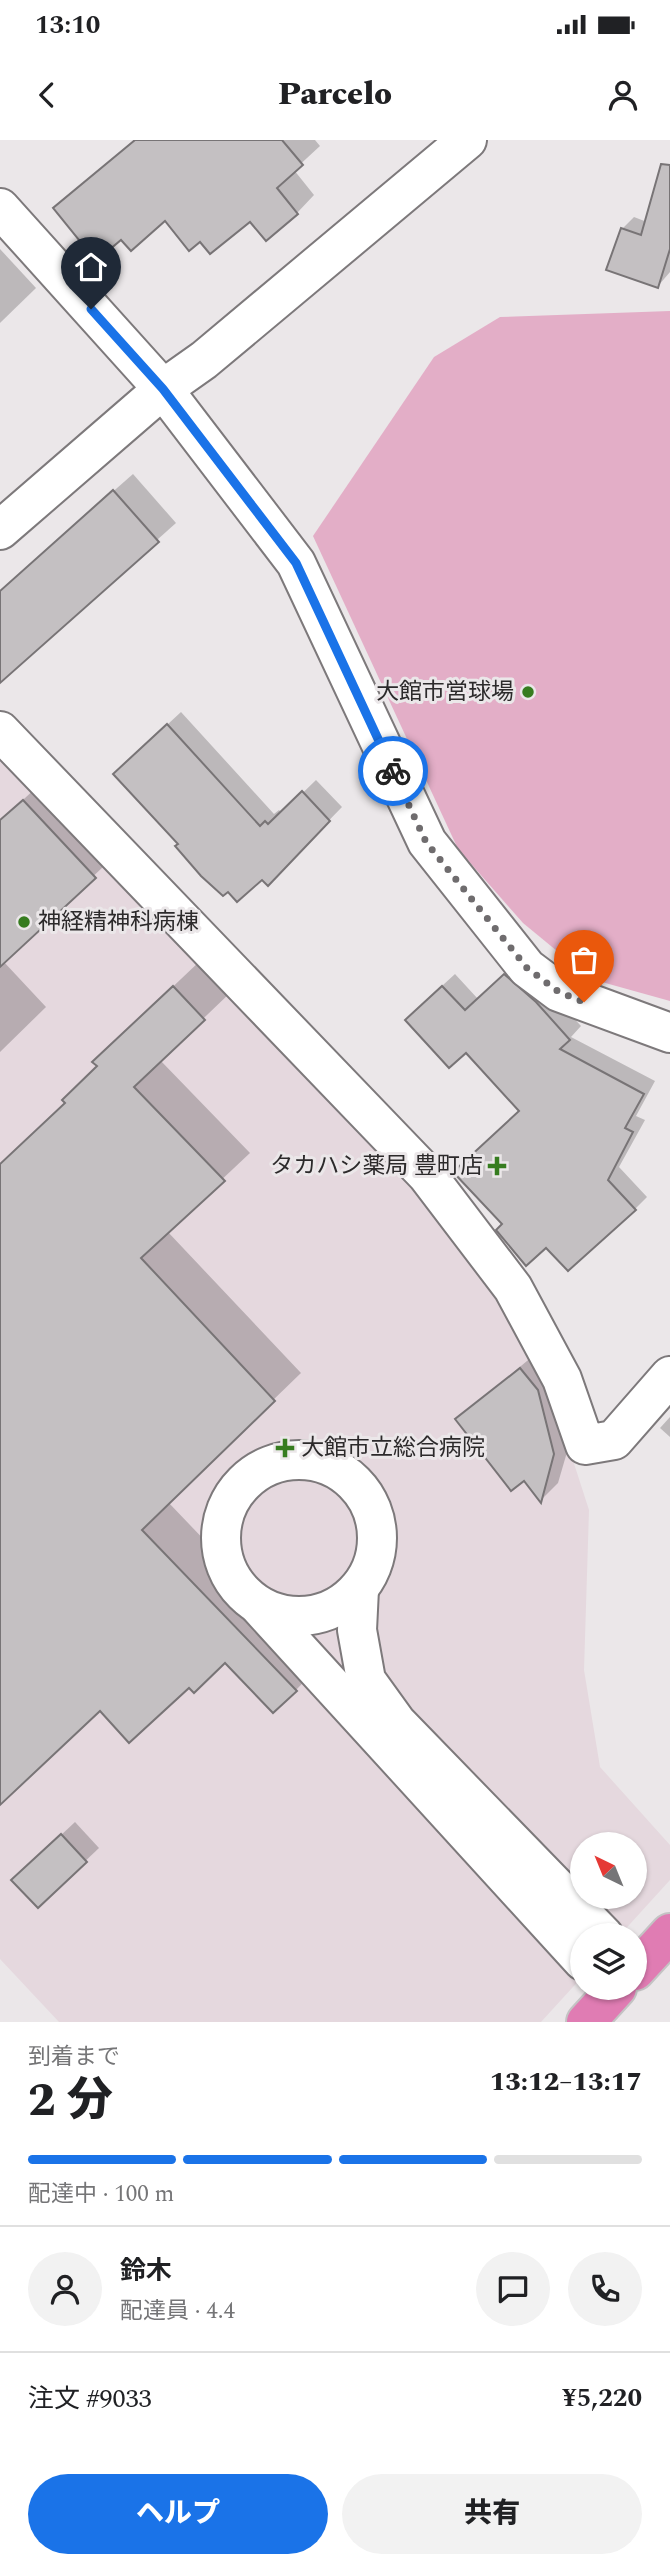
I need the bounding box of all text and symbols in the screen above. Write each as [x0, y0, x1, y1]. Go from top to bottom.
text: 13:10 [35, 5, 100, 45]
text: Parcelo [278, 70, 392, 119]
icon: back [28, 76, 66, 114]
icon: person [604, 76, 642, 114]
pin [61, 237, 121, 309]
icon: home [72, 248, 110, 286]
place label: 大館市営球場 [376, 675, 514, 710]
marker: 大館市営球場 [520, 684, 536, 700]
courier [358, 736, 428, 806]
icon: bike [374, 752, 412, 790]
place label: 神経精神科病棟 [38, 905, 199, 940]
marker: 神経精神科病棟 [16, 914, 32, 930]
pin [554, 930, 614, 1002]
icon: bag [565, 941, 603, 979]
place label: タカハシ薬局 豊町店 [270, 1149, 483, 1184]
marker: タカハシ薬局 豊町店 [489, 1158, 505, 1174]
place label: 大館市立総合病院 [301, 1431, 485, 1466]
marker: 大館市立総合病院 [275, 1438, 295, 1458]
north arrow [570, 1832, 648, 1909]
map controls [570, 1832, 647, 2000]
button: layers [570, 1923, 647, 2000]
text: 到着まで [28, 2040, 120, 2075]
text: 13:12–13:17 [490, 2062, 642, 2102]
text: 2 分 [28, 2066, 113, 2136]
text: 配達中 · 100 m [28, 2177, 174, 2212]
text: 鈴木 [120, 2251, 172, 2291]
button: person [28, 2252, 102, 2326]
button: chat [476, 2252, 550, 2326]
button: phone [568, 2252, 642, 2326]
text: 配達員 · 4.4 [120, 2294, 235, 2329]
text: ¥5,220 [562, 2378, 642, 2418]
text: 注文 #9033 [28, 2379, 152, 2419]
button: ヘルプ [28, 2474, 328, 2554]
button: 共有 [342, 2474, 642, 2554]

